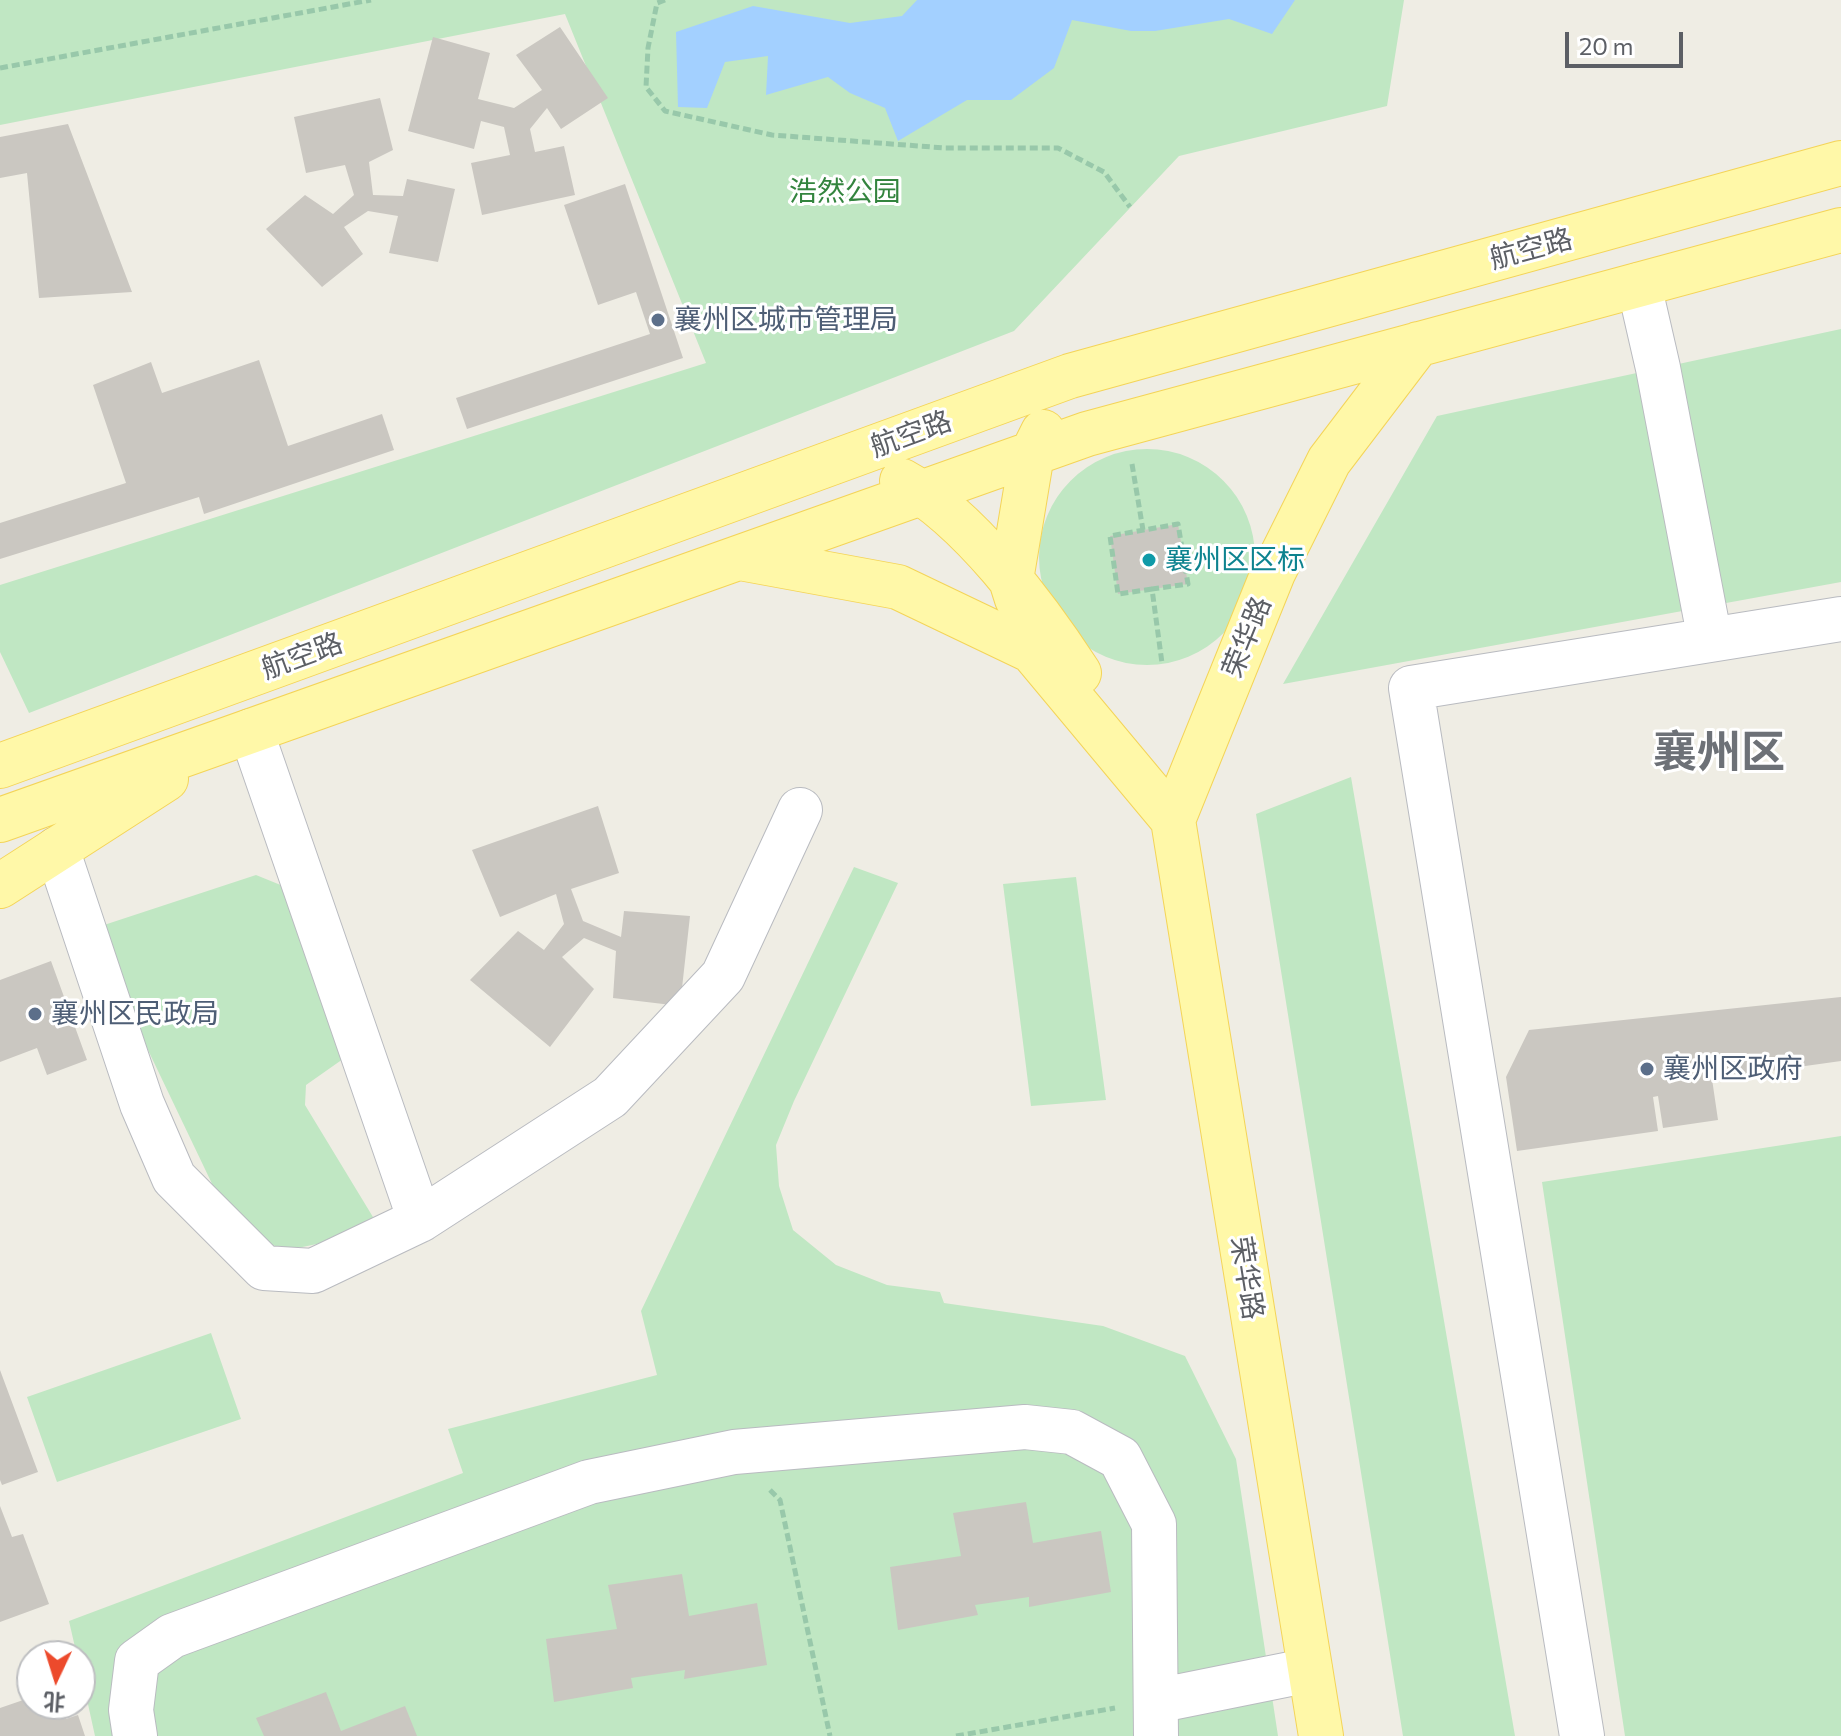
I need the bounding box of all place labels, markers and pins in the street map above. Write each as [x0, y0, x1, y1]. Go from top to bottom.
place label: 襄州区城市管理局 [674, 303, 898, 337]
marker: 襄州区城市管理局 [649, 311, 667, 329]
place label: 襄州区区标 [1165, 543, 1305, 577]
marker: 襄州区区标 [1140, 551, 1158, 569]
place label: 襄州区民政局 [51, 997, 219, 1031]
marker: 襄州区民政局 [26, 1005, 44, 1023]
place label: 襄州区政府 [1663, 1052, 1803, 1086]
marker: 襄州区政府 [1638, 1060, 1656, 1078]

